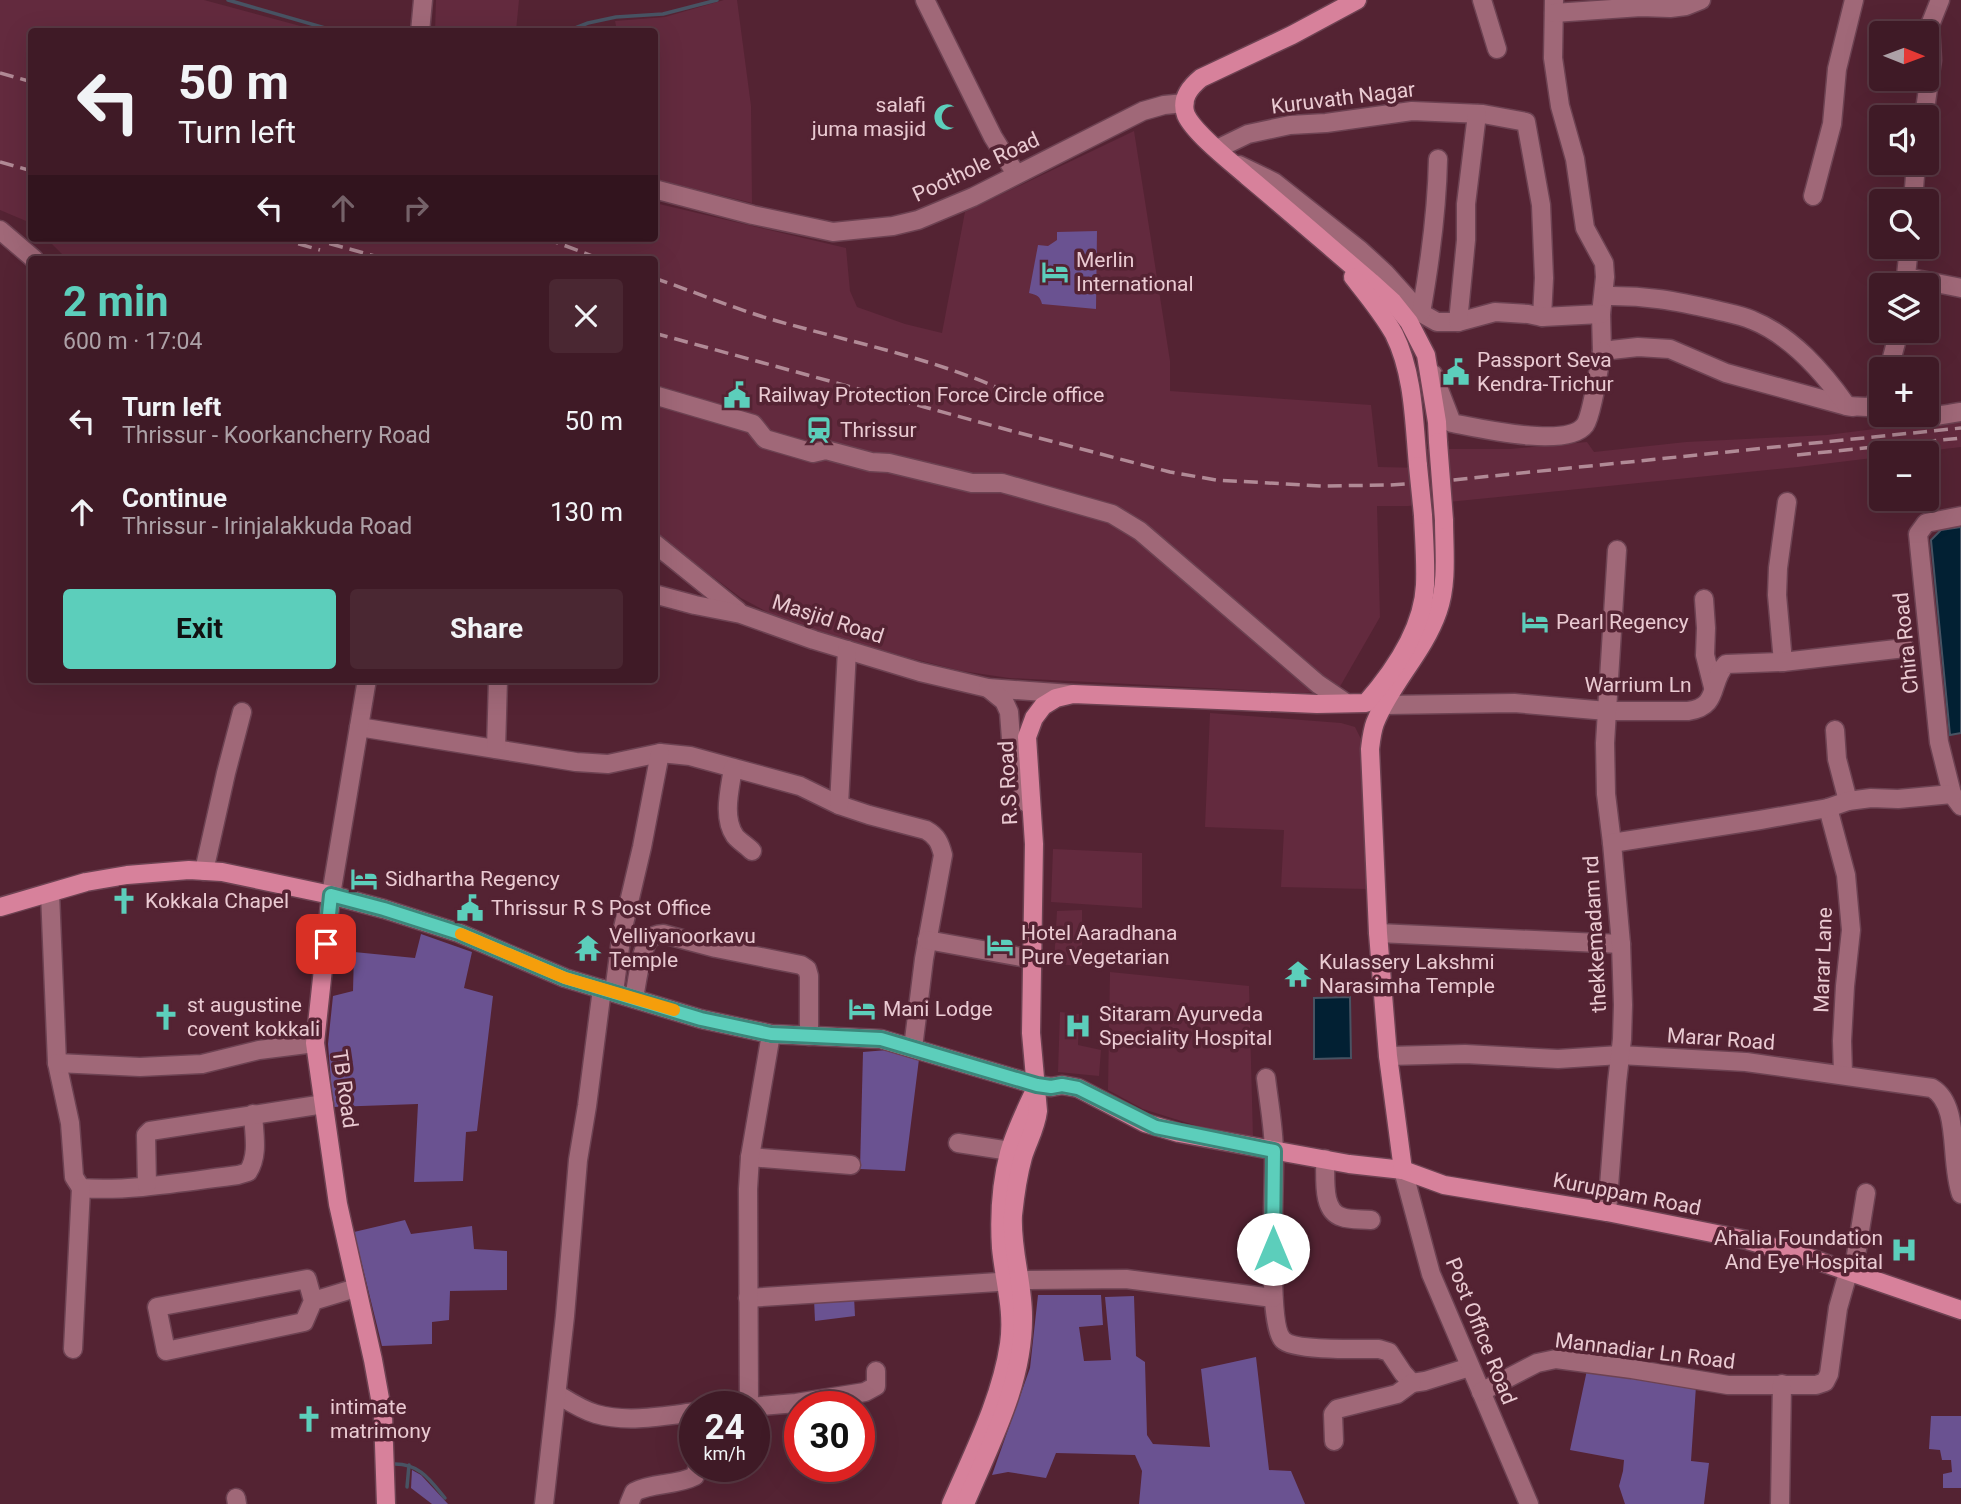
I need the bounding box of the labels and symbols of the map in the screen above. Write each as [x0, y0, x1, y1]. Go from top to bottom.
north arrow [1869, 21, 1939, 91]
street label: Kuruvath Nagar [1270, 77, 1416, 119]
place label: salafi juma masjid [811, 93, 926, 141]
mosque icon: salafi juma masjid [932, 102, 962, 132]
street label: Poothole Road [909, 127, 1043, 207]
place label: Merlin International [1076, 248, 1194, 296]
hotel icon: Merlin International [1040, 257, 1070, 287]
place label: Passport Seva Kendra-Trichur [1477, 348, 1614, 396]
public building icon: Passport Seva Kendra-Trichur [1441, 357, 1471, 387]
public building icon: Railway Protection Force Circle office [722, 380, 752, 410]
place label: Railway Protection Force Circle office [758, 383, 1104, 407]
station icon: Thrissur [804, 415, 834, 445]
place label: Thrissur [840, 418, 917, 442]
street label: Masjid Road [769, 590, 887, 648]
street label: Chira Road [1889, 591, 1923, 695]
hotel icon: Pearl Regency [1520, 607, 1550, 637]
place label: Pearl Regency [1556, 610, 1689, 634]
street label: Warrium Ln [1584, 673, 1692, 697]
street label: R.S Road [994, 740, 1022, 826]
street label: thekkemadam rd [1579, 855, 1611, 1013]
hotel icon: Sidhartha Regency [349, 864, 379, 894]
place label: Sidhartha Regency [385, 867, 560, 891]
church icon: Kokkala Chapel [109, 886, 139, 916]
place label: Kokkala Chapel [145, 889, 289, 913]
public building icon: Thrissur R S Post Office [455, 893, 485, 923]
place label: Thrissur R S Post Office [491, 896, 711, 920]
street label: Marar Lane [1809, 907, 1837, 1013]
pin [296, 914, 356, 974]
place label: Hotel Aaradhana Pure Vegetarian [1021, 921, 1177, 969]
place label: Velliyanoorkavu Temple [609, 924, 756, 972]
hotel icon: Hotel Aaradhana Pure Vegetarian [985, 930, 1015, 960]
temple icon: Velliyanoorkavu Temple [573, 933, 603, 963]
place label: Kulassery Lakshmi Narasimha Temple [1319, 950, 1495, 998]
temple icon: Kulassery Lakshmi Narasimha Temple [1283, 959, 1313, 989]
place label: st augustine covent kokkali [187, 993, 320, 1041]
hotel icon: Mani Lodge [847, 994, 877, 1024]
place label: Mani Lodge [883, 997, 993, 1021]
church icon: st augustine covent kokkali [151, 1002, 181, 1032]
place label: Sitaram Ayurveda Speciality Hospital [1099, 1002, 1272, 1050]
hospital icon: Sitaram Ayurveda Speciality Hospital [1063, 1011, 1093, 1041]
street label: Marar Road [1666, 1023, 1776, 1055]
street label: TB Road [328, 1048, 362, 1130]
street label: Kuruppam Road [1551, 1168, 1703, 1220]
position arrow [1236, 1212, 1310, 1286]
place label: Ahalia Foundation And Eye Hospital [1714, 1226, 1883, 1274]
hospital icon: Ahalia Foundation And Eye Hospital [1889, 1235, 1919, 1265]
street label: Post Office Road [1441, 1254, 1521, 1408]
street label: Mannadiar Ln Road [1554, 1328, 1736, 1374]
speed limit sign: 30 [784, 1391, 875, 1482]
place label: intimate matrimony [330, 1395, 431, 1443]
church icon: intimate matrimony [294, 1404, 324, 1434]

